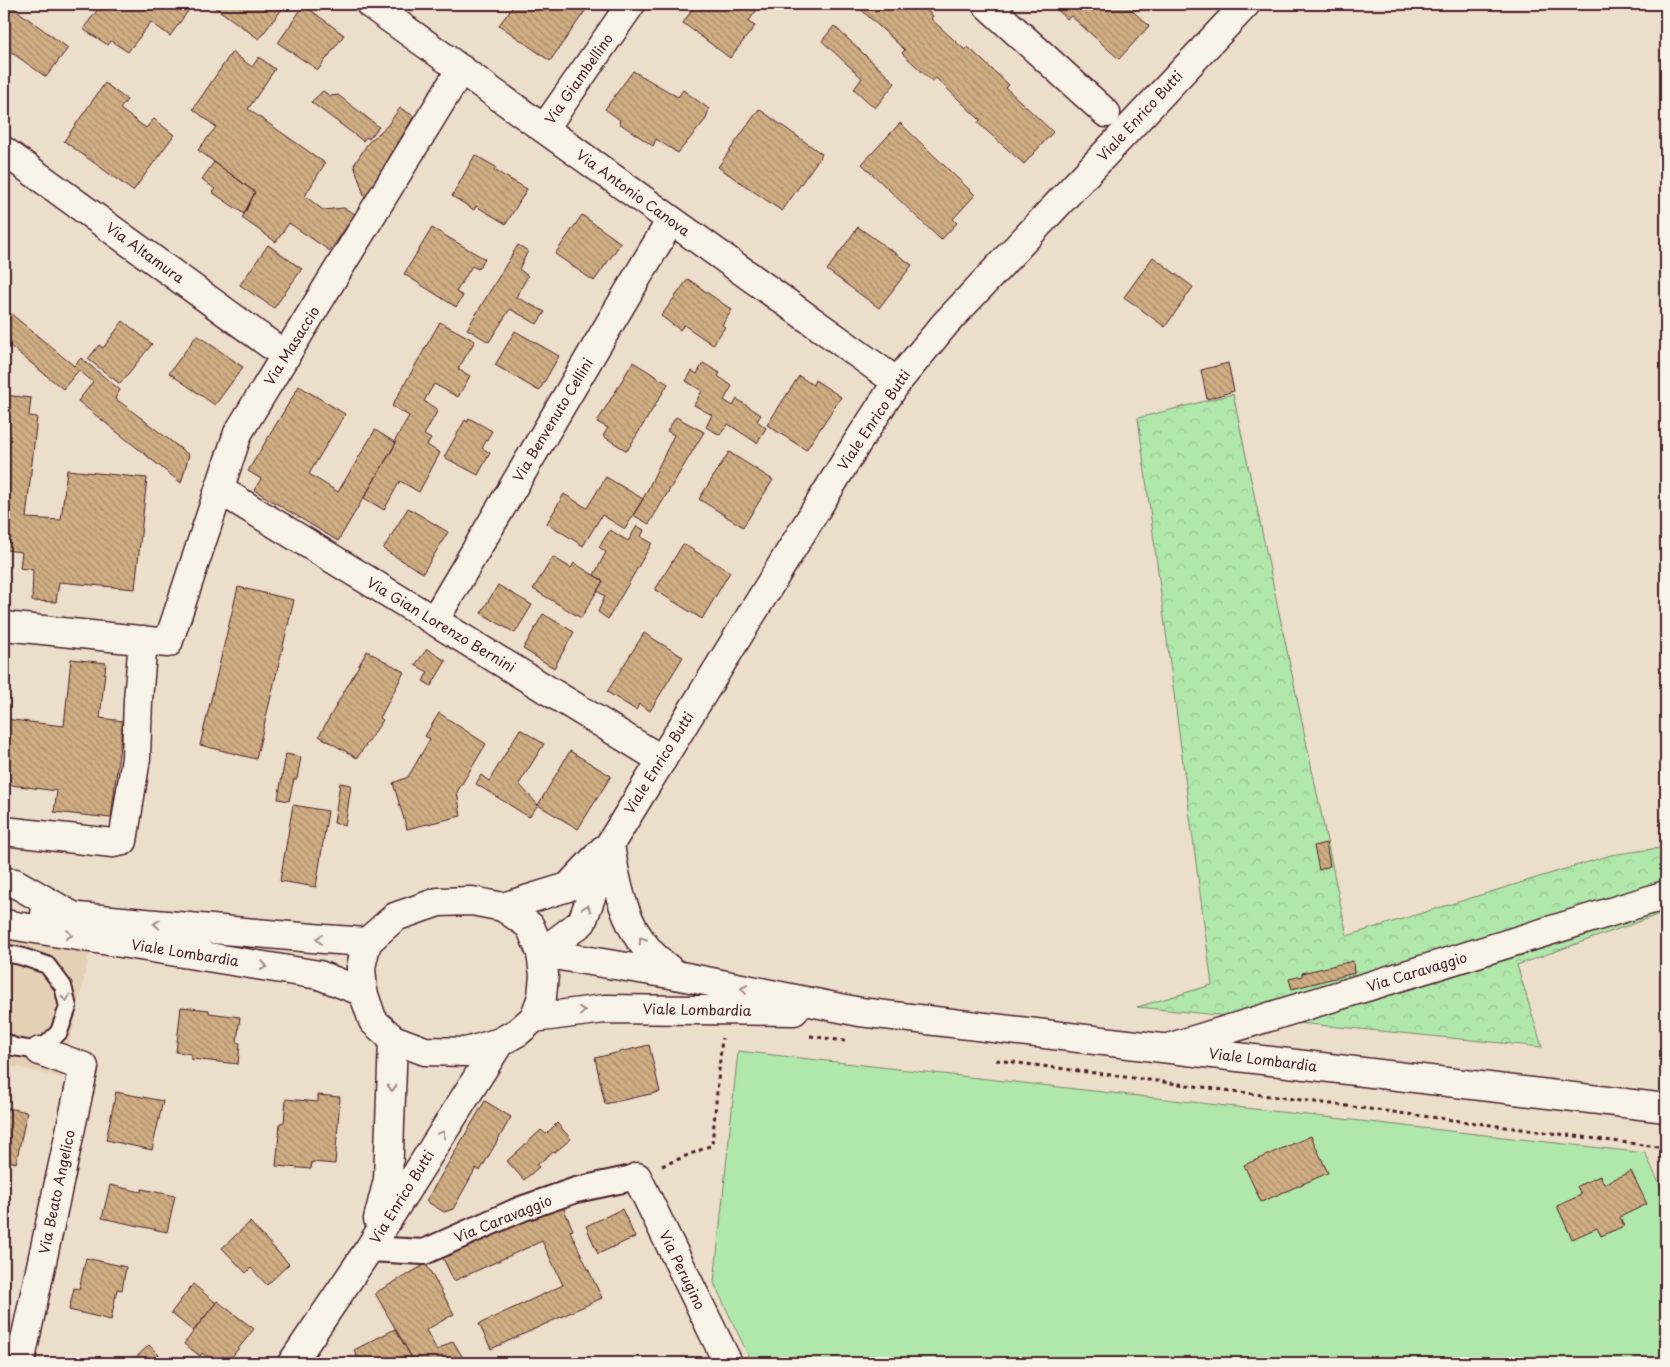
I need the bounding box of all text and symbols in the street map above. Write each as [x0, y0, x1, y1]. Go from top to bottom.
street label: Via Giambellino [539, 29, 618, 128]
street label: Viale Enrico Butti [1092, 66, 1187, 166]
street label: Via Antonio Canova [572, 144, 695, 241]
street label: Via Altamura [102, 217, 189, 288]
street label: Via Masaccio [259, 302, 324, 390]
street label: Via Benvenuto Cellini [507, 354, 598, 486]
street label: Viale Enrico Butti [832, 365, 915, 474]
street label: Via Gian Lorenzo Bernini [363, 572, 520, 677]
street label: Viale Enrico Butti [619, 707, 699, 818]
one-way arrow [581, 904, 591, 912]
one-way arrow [152, 919, 160, 930]
one-way arrow [65, 929, 74, 939]
street label: Viale Lombardia [130, 934, 241, 971]
one-way arrow [314, 934, 322, 945]
one-way arrow [639, 937, 648, 946]
street label: Via Caravaggio [1364, 946, 1470, 997]
one-way arrow [260, 961, 268, 971]
one-way arrow [739, 984, 748, 994]
one-way arrow [60, 993, 71, 1002]
street label: Viale Lombardia [642, 998, 752, 1021]
one-way arrow [578, 1007, 586, 1017]
street label: Viale Lombardia [1208, 1042, 1319, 1077]
one-way arrow [386, 1084, 397, 1092]
street label: Via Beato Angelico [33, 1128, 80, 1256]
one-way arrow [435, 1130, 445, 1139]
street label: Via Enrico Butti [364, 1146, 439, 1248]
street label: Via Caravaggio [451, 1189, 555, 1248]
street label: Via Perugino [654, 1227, 711, 1313]

